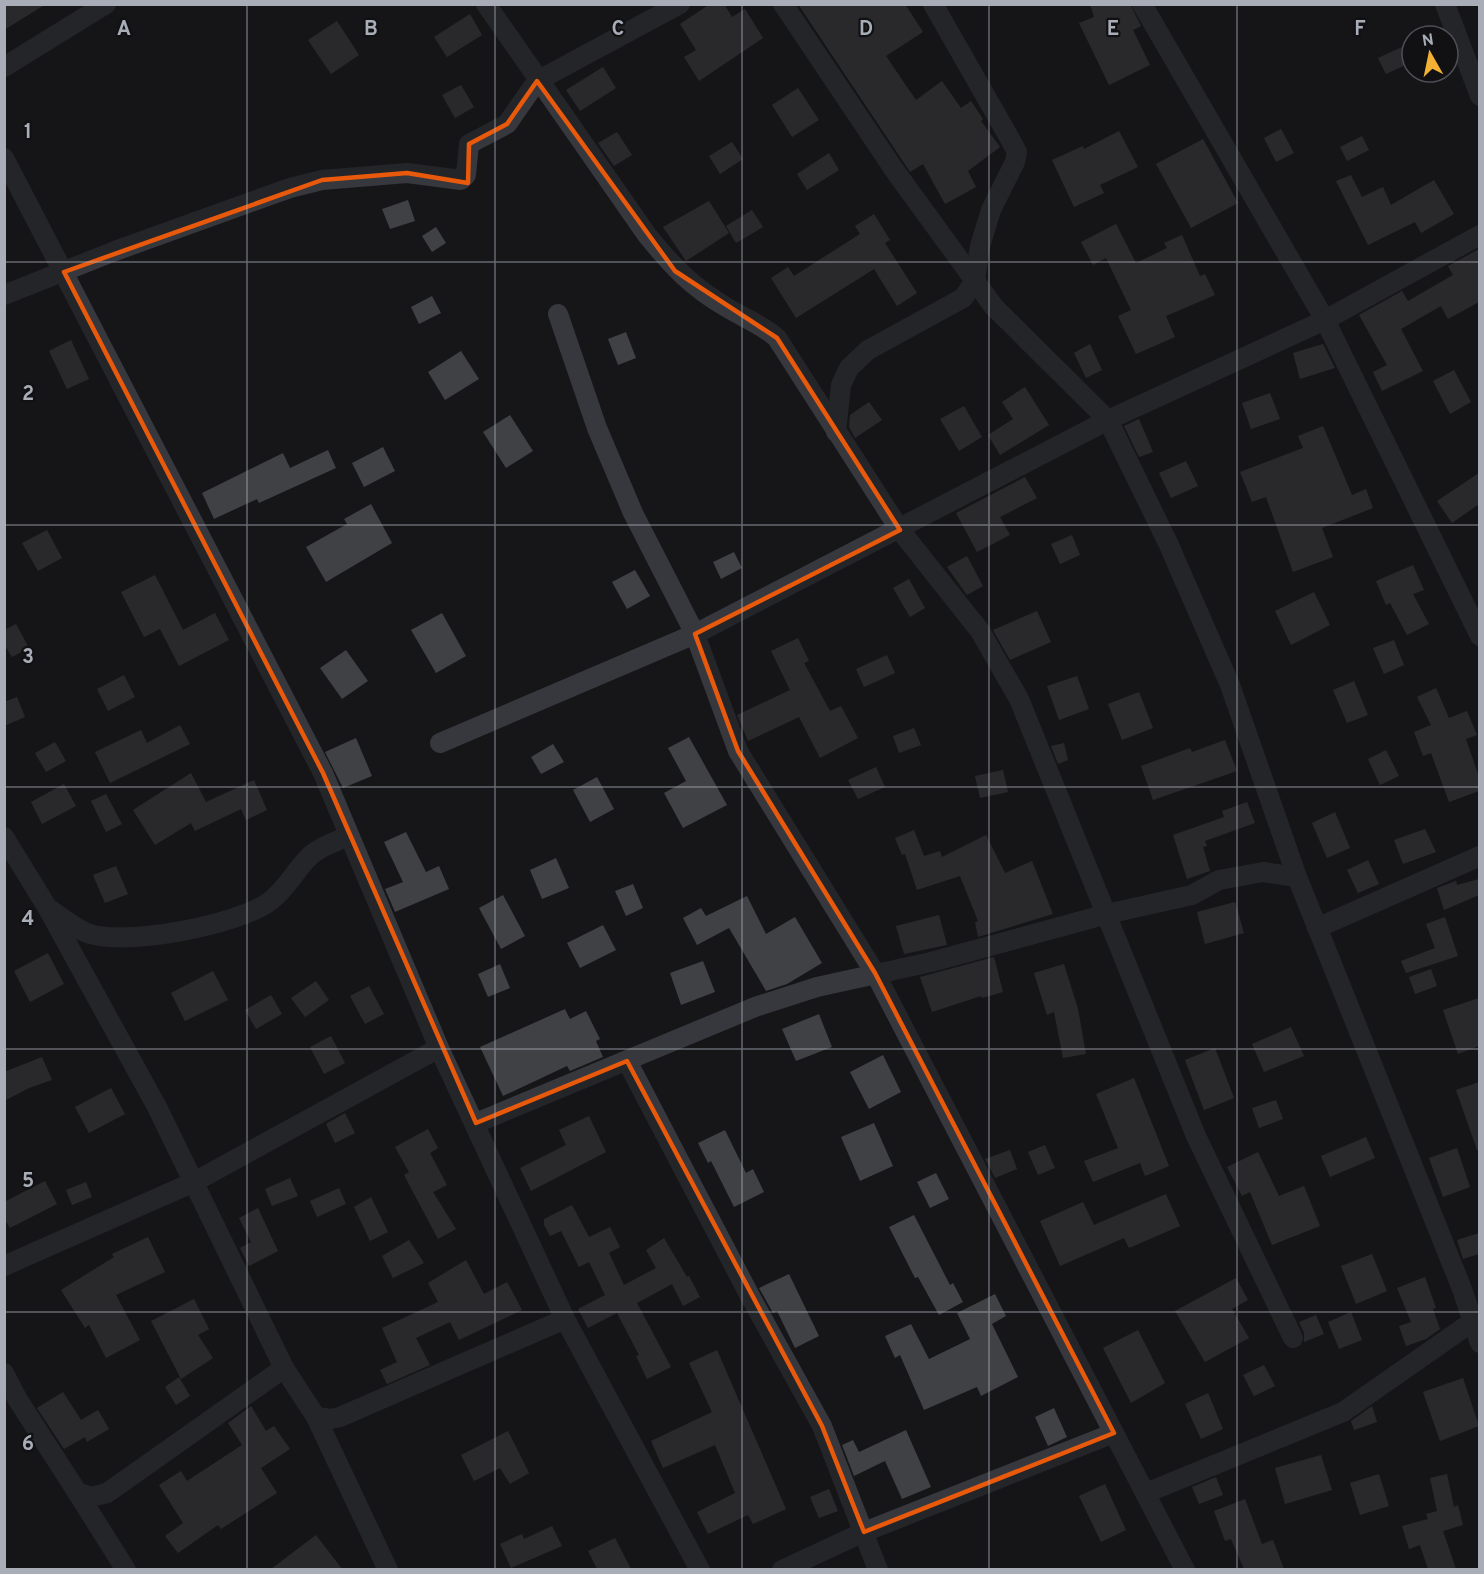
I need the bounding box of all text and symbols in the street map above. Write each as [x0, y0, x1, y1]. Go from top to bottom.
text: A [117, 17, 131, 43]
text: B [364, 17, 378, 43]
text: C [612, 17, 624, 43]
text: D [859, 17, 873, 43]
text: E [1107, 17, 1119, 43]
text: F [1354, 17, 1366, 43]
north arrow [1400, 24, 1460, 84]
text: N [1421, 30, 1435, 52]
text: 1 [24, 120, 32, 146]
text: 2 [22, 382, 34, 408]
text: 3 [22, 645, 34, 671]
text: 4 [22, 907, 34, 933]
text: 5 [22, 1169, 34, 1195]
text: 6 [22, 1432, 34, 1458]

